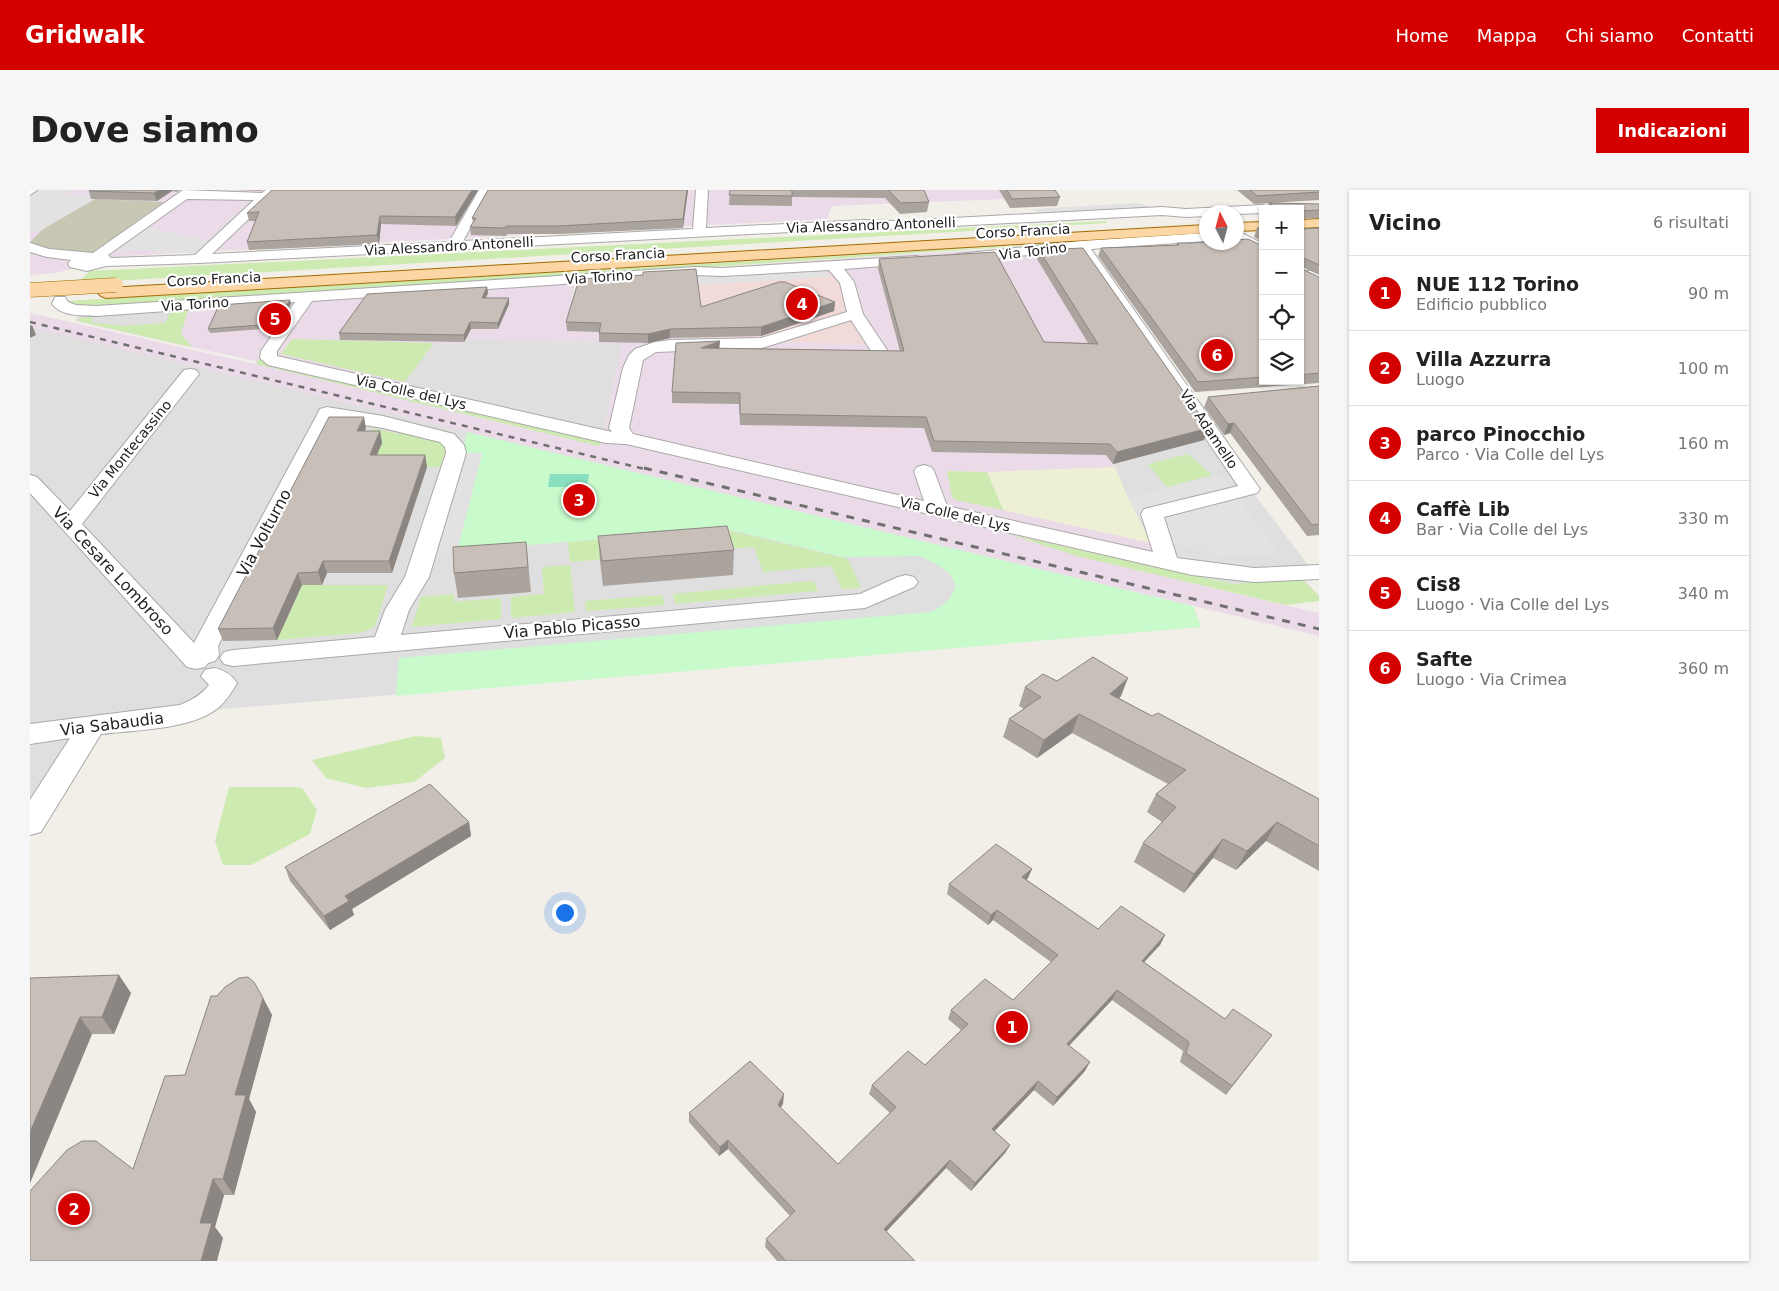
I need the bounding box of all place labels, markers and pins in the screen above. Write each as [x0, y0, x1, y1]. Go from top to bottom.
pin: 4 [786, 285, 818, 323]
pin: 5 [259, 300, 291, 338]
pin: 6 [1201, 336, 1233, 374]
pin: 3 [563, 481, 595, 519]
pin: 1 [996, 1008, 1028, 1046]
pin: 2 [58, 1190, 90, 1228]

